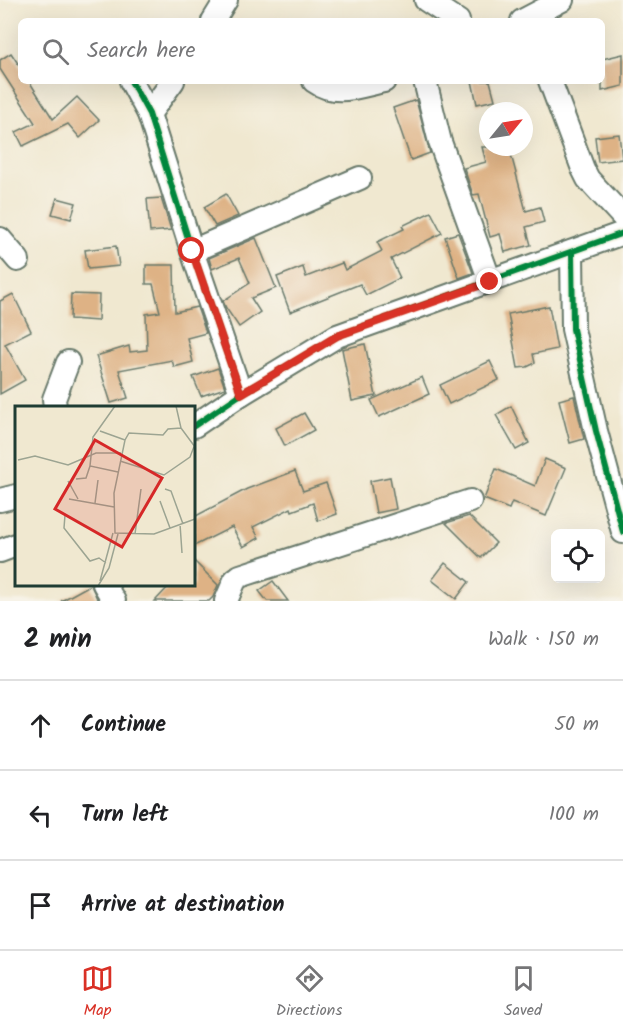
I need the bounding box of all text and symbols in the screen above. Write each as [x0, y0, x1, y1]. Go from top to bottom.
search box [18, 18, 605, 84]
text: Search here [87, 34, 195, 69]
icon: search [39, 35, 72, 68]
north arrow [479, 102, 533, 156]
route start [178, 237, 204, 263]
route end [476, 268, 502, 294]
inset map [15, 406, 195, 586]
map controls [551, 529, 605, 583]
button: locate [551, 529, 605, 583]
text: 2 min [24, 619, 92, 661]
text: Walk · 150 m [488, 624, 599, 656]
text: Continue [81, 708, 166, 743]
icon: ahead [24, 709, 57, 742]
text: 50 m [554, 709, 599, 741]
text: Turn left [81, 798, 168, 833]
icon: left [24, 799, 57, 832]
text: 100 m [549, 799, 599, 831]
text: Arrive at destination [81, 888, 284, 923]
icon: arrive [24, 889, 57, 922]
tab: Map [81, 962, 114, 1023]
tab: Directions [276, 962, 342, 1023]
tab: Saved [504, 962, 542, 1023]

